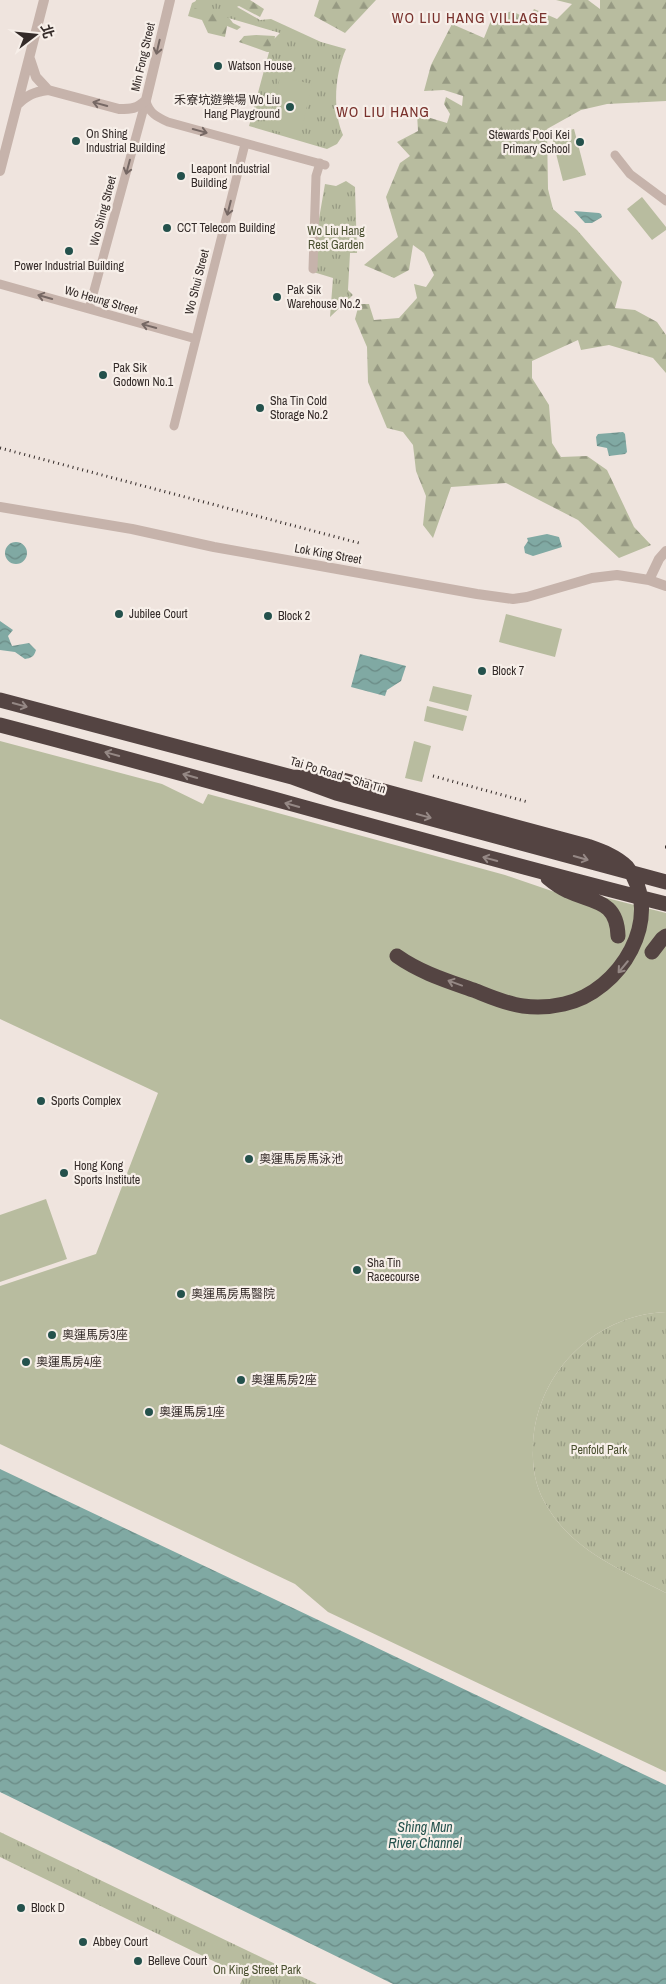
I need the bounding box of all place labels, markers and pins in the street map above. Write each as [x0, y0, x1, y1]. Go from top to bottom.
place label: Watson House [228, 58, 292, 74]
marker: Watson House [212, 60, 224, 72]
place label: 禾寮坑遊樂場 Wo Liu Hang Playground [174, 92, 280, 122]
marker: 禾寮坑遊樂場 Wo Liu Hang Playground [284, 101, 296, 113]
place label: On Shing Industrial Building [86, 126, 166, 156]
place label: Stewards Pooi Kei Primary School [488, 127, 570, 157]
marker: On Shing Industrial Building [70, 135, 82, 147]
marker: Stewards Pooi Kei Primary School [574, 136, 586, 148]
place label: Leapont Industrial Building [191, 161, 270, 191]
marker: Leapont Industrial Building [175, 170, 187, 182]
place label: CCT Telecom Building [177, 220, 276, 236]
marker: CCT Telecom Building [161, 222, 173, 234]
marker: Power Industrial Building [63, 245, 75, 257]
place label: Power Industrial Building [14, 258, 124, 274]
place label: Pak Sik Warehouse No.2 [287, 282, 360, 312]
marker: Pak Sik Warehouse No.2 [271, 291, 283, 303]
place label: Pak Sik Godown No.1 [113, 360, 174, 390]
marker: Pak Sik Godown No.1 [97, 369, 109, 381]
place label: Sha Tin Cold Storage No.2 [270, 393, 328, 423]
marker: Sha Tin Cold Storage No.2 [254, 402, 266, 414]
place label: Jubilee Court [129, 606, 188, 622]
marker: Jubilee Court [113, 608, 125, 620]
place label: Block 2 [278, 608, 310, 624]
marker: Block 2 [262, 610, 274, 622]
place label: Block 7 [492, 663, 525, 679]
marker: Block 7 [476, 665, 488, 677]
place label: Sports Complex [51, 1093, 121, 1109]
marker: Sports Complex [35, 1095, 47, 1107]
place label: 奧運馬房馬泳池 [259, 1151, 343, 1167]
marker: 奧運馬房馬泳池 [243, 1153, 255, 1165]
place label: Hong Kong Sports Institute [74, 1158, 140, 1188]
marker: Hong Kong Sports Institute [58, 1167, 70, 1179]
place label: Sha Tin Racecourse [367, 1255, 420, 1285]
marker: Sha Tin Racecourse [351, 1264, 363, 1276]
place label: 奧運馬房馬醫院 [191, 1286, 275, 1302]
marker: 奧運馬房馬醫院 [175, 1288, 187, 1300]
place label: 奧運馬房3座 [62, 1327, 127, 1343]
marker: 奧運馬房3座 [46, 1329, 58, 1341]
place label: 奧運馬房4座 [36, 1354, 101, 1370]
marker: 奧運馬房4座 [20, 1356, 32, 1368]
place label: 奧運馬房2座 [251, 1372, 316, 1388]
marker: 奧運馬房2座 [235, 1374, 247, 1386]
place label: 奧運馬房1座 [159, 1404, 224, 1420]
marker: 奧運馬房1座 [143, 1406, 155, 1418]
place label: Block D [31, 1900, 65, 1916]
marker: Block D [15, 1902, 27, 1914]
place label: Abbey Court [92, 1934, 148, 1950]
marker: Abbey Court [77, 1936, 89, 1948]
place label: Belleve Court [148, 1953, 207, 1969]
marker: Belleve Court [132, 1955, 144, 1967]

